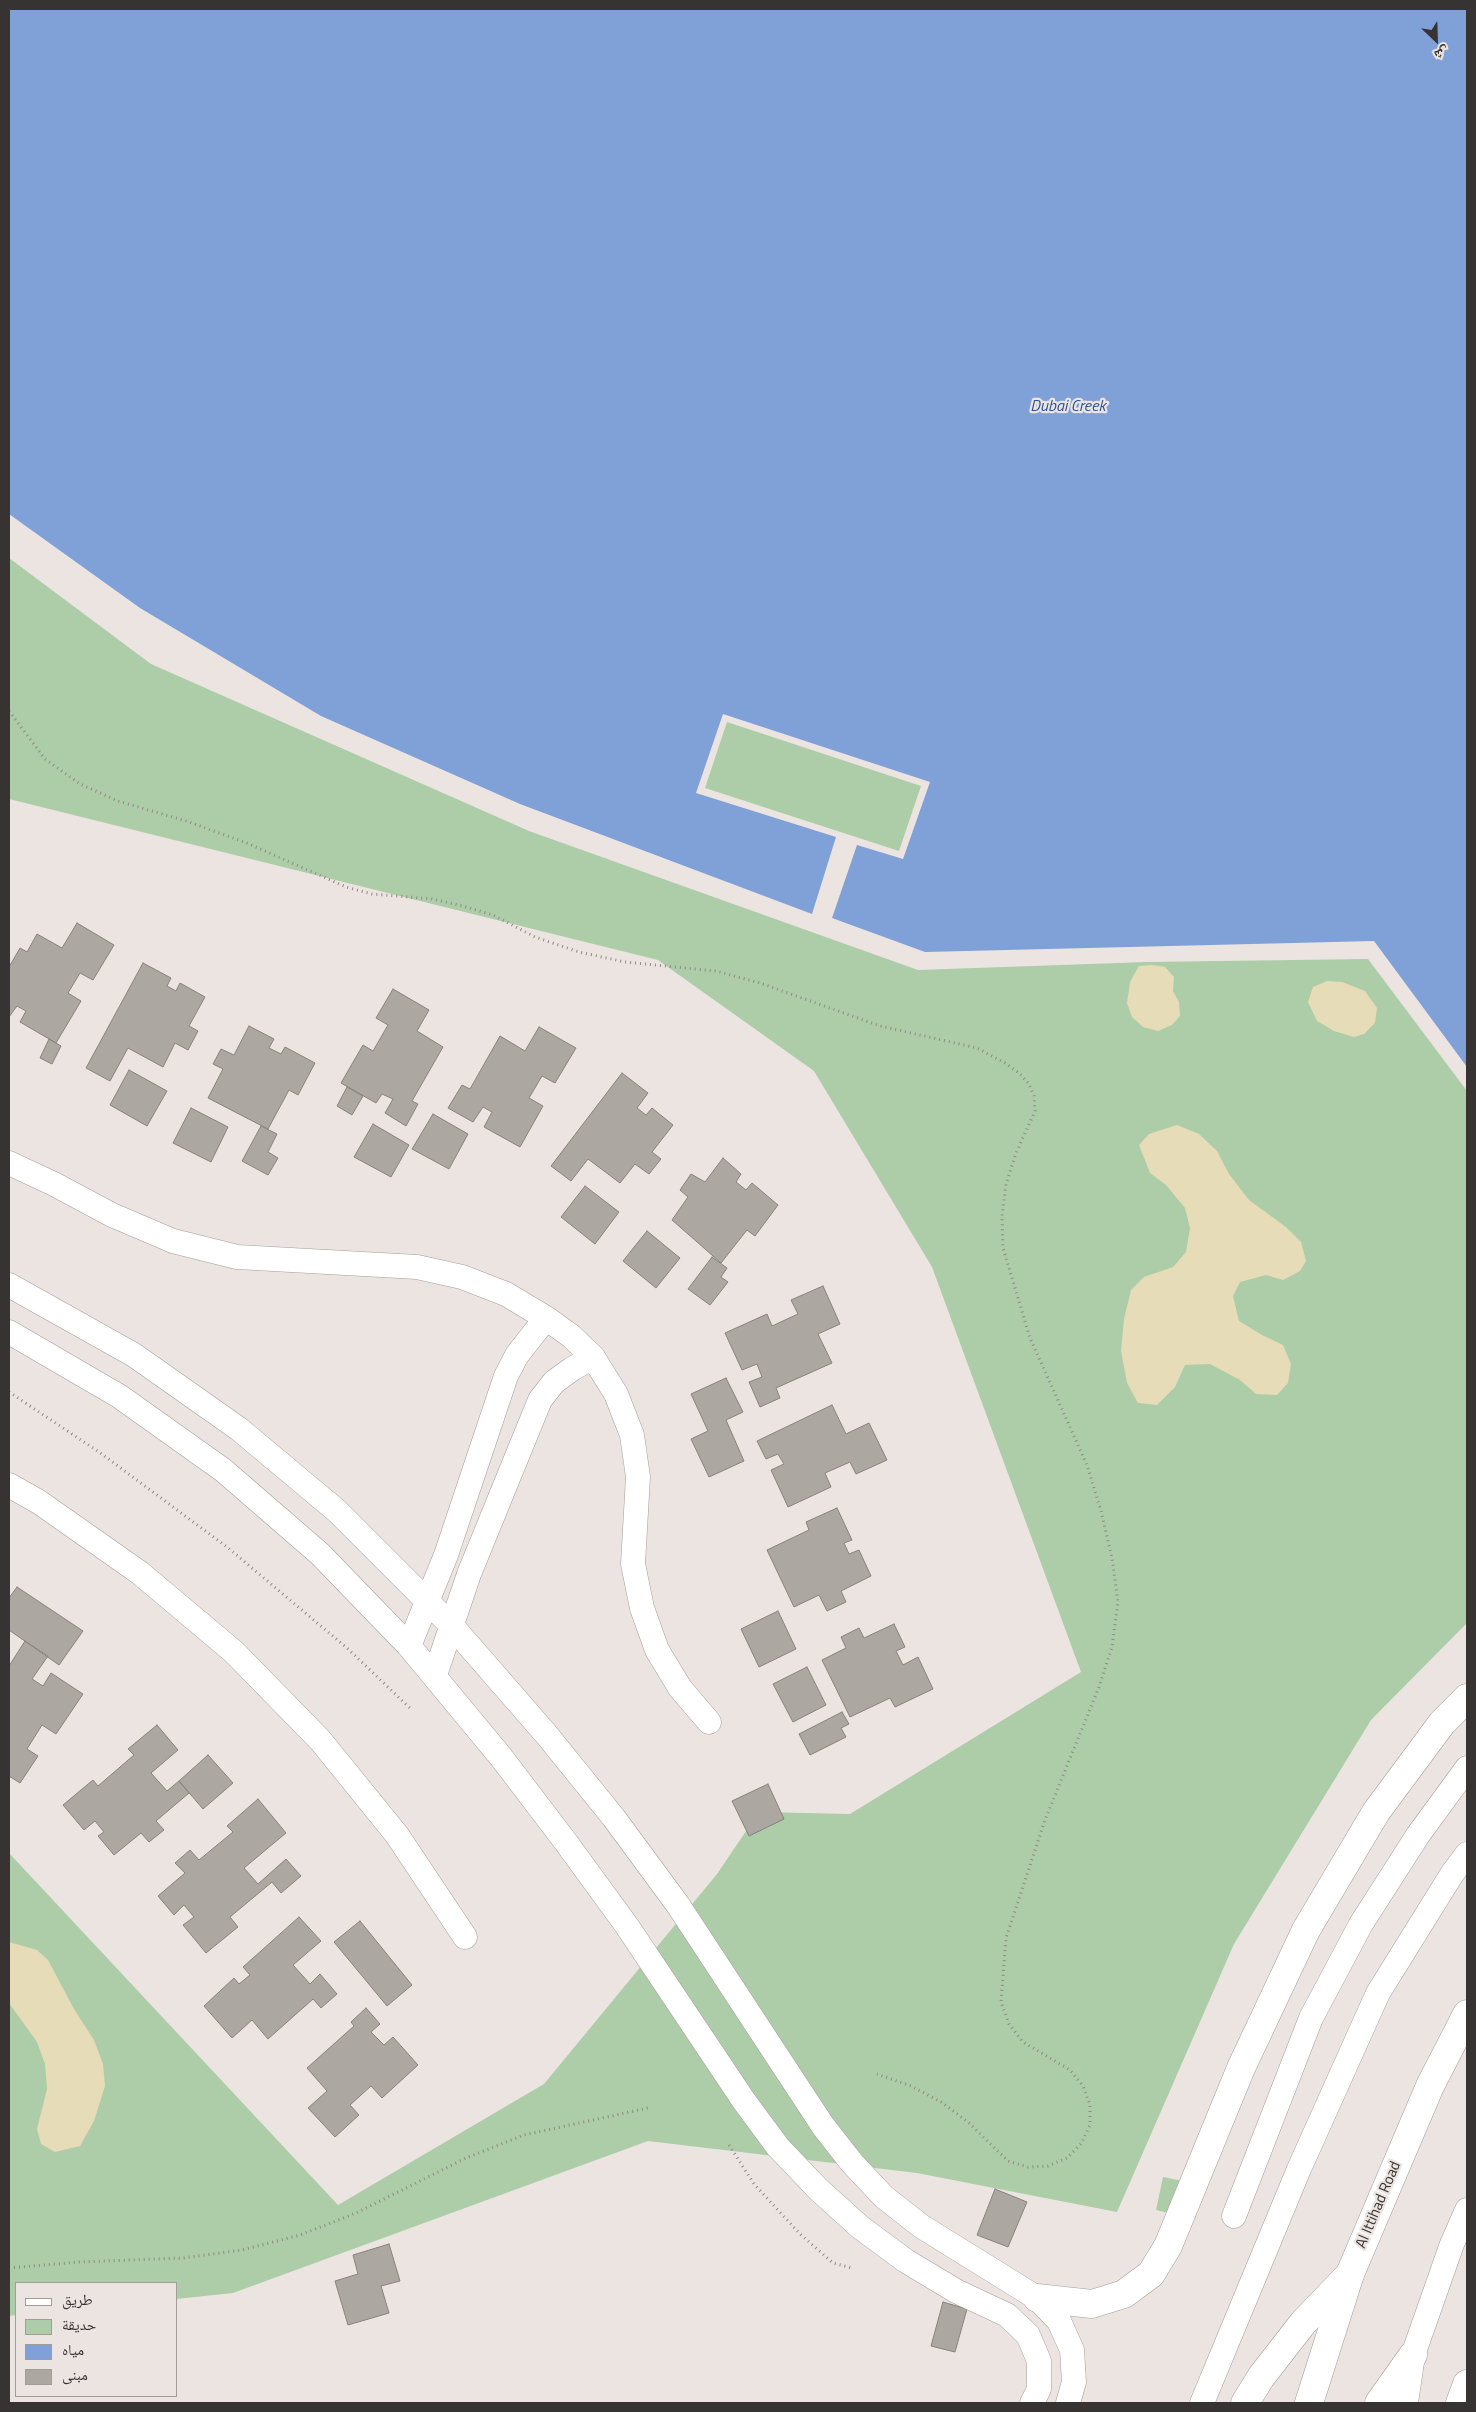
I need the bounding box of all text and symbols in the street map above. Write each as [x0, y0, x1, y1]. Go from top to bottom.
north arrow [1411, 15, 1461, 65]
text: ش [1431, 42, 1453, 67]
water label: Dubai Creek [1030, 397, 1106, 417]
street label: Al Ittihad Road [1353, 2159, 1405, 2251]
legend [15, 2282, 178, 2397]
text: طريق [62, 2288, 93, 2311]
text: حديقة [62, 2313, 96, 2336]
text: مياه [62, 2338, 84, 2361]
text: مبنى [62, 2363, 88, 2386]

